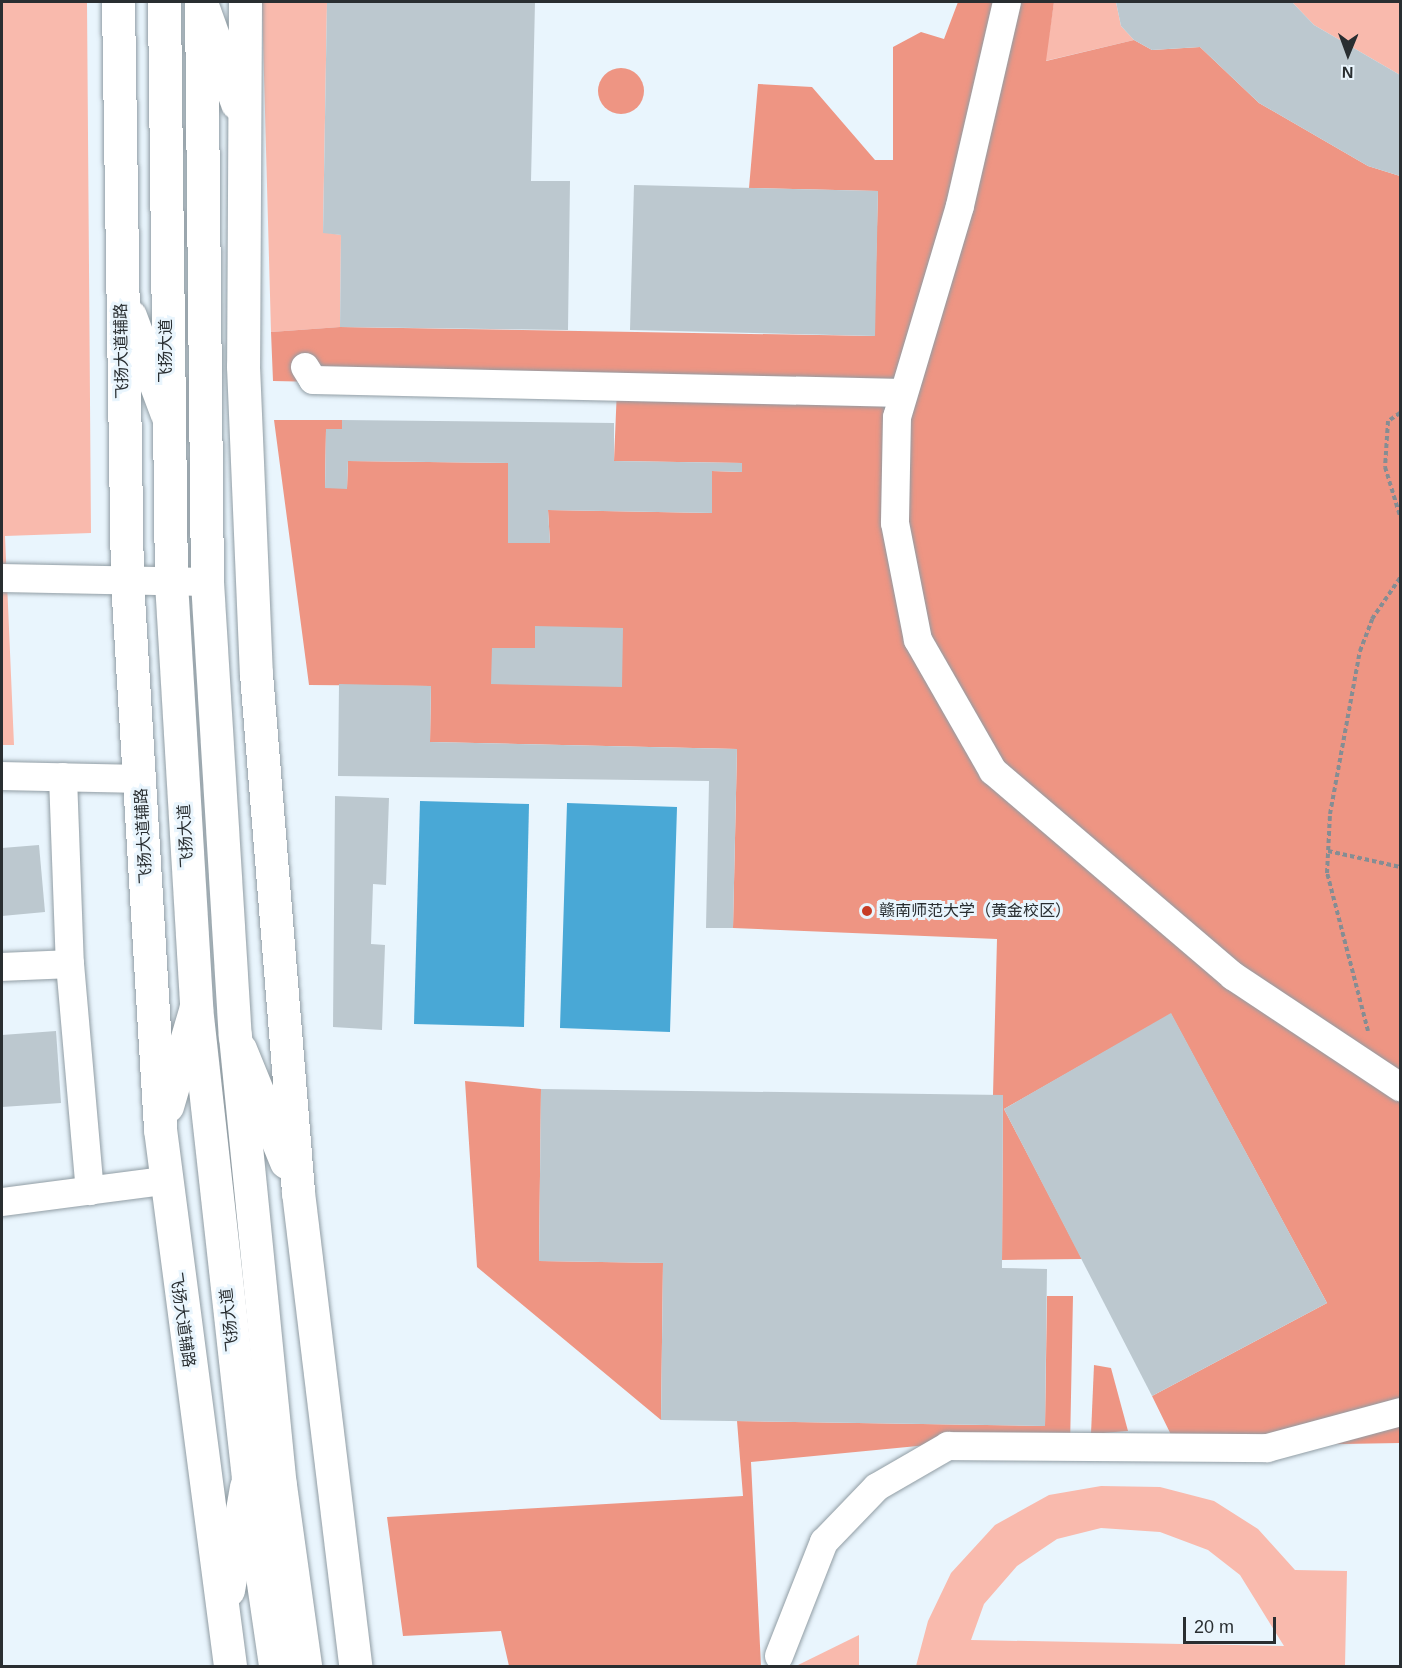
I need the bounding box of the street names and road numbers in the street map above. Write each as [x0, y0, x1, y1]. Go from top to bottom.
street label: 飞扬大道辅路 [112, 303, 132, 399]
street label: 飞扬大道 [156, 319, 176, 383]
street label: 飞扬大道辅路 [132, 788, 156, 884]
street label: 飞扬大道 [175, 804, 197, 868]
street label: 飞扬大道辅路 [166, 1271, 198, 1369]
street label: 飞扬大道 [217, 1287, 243, 1353]

